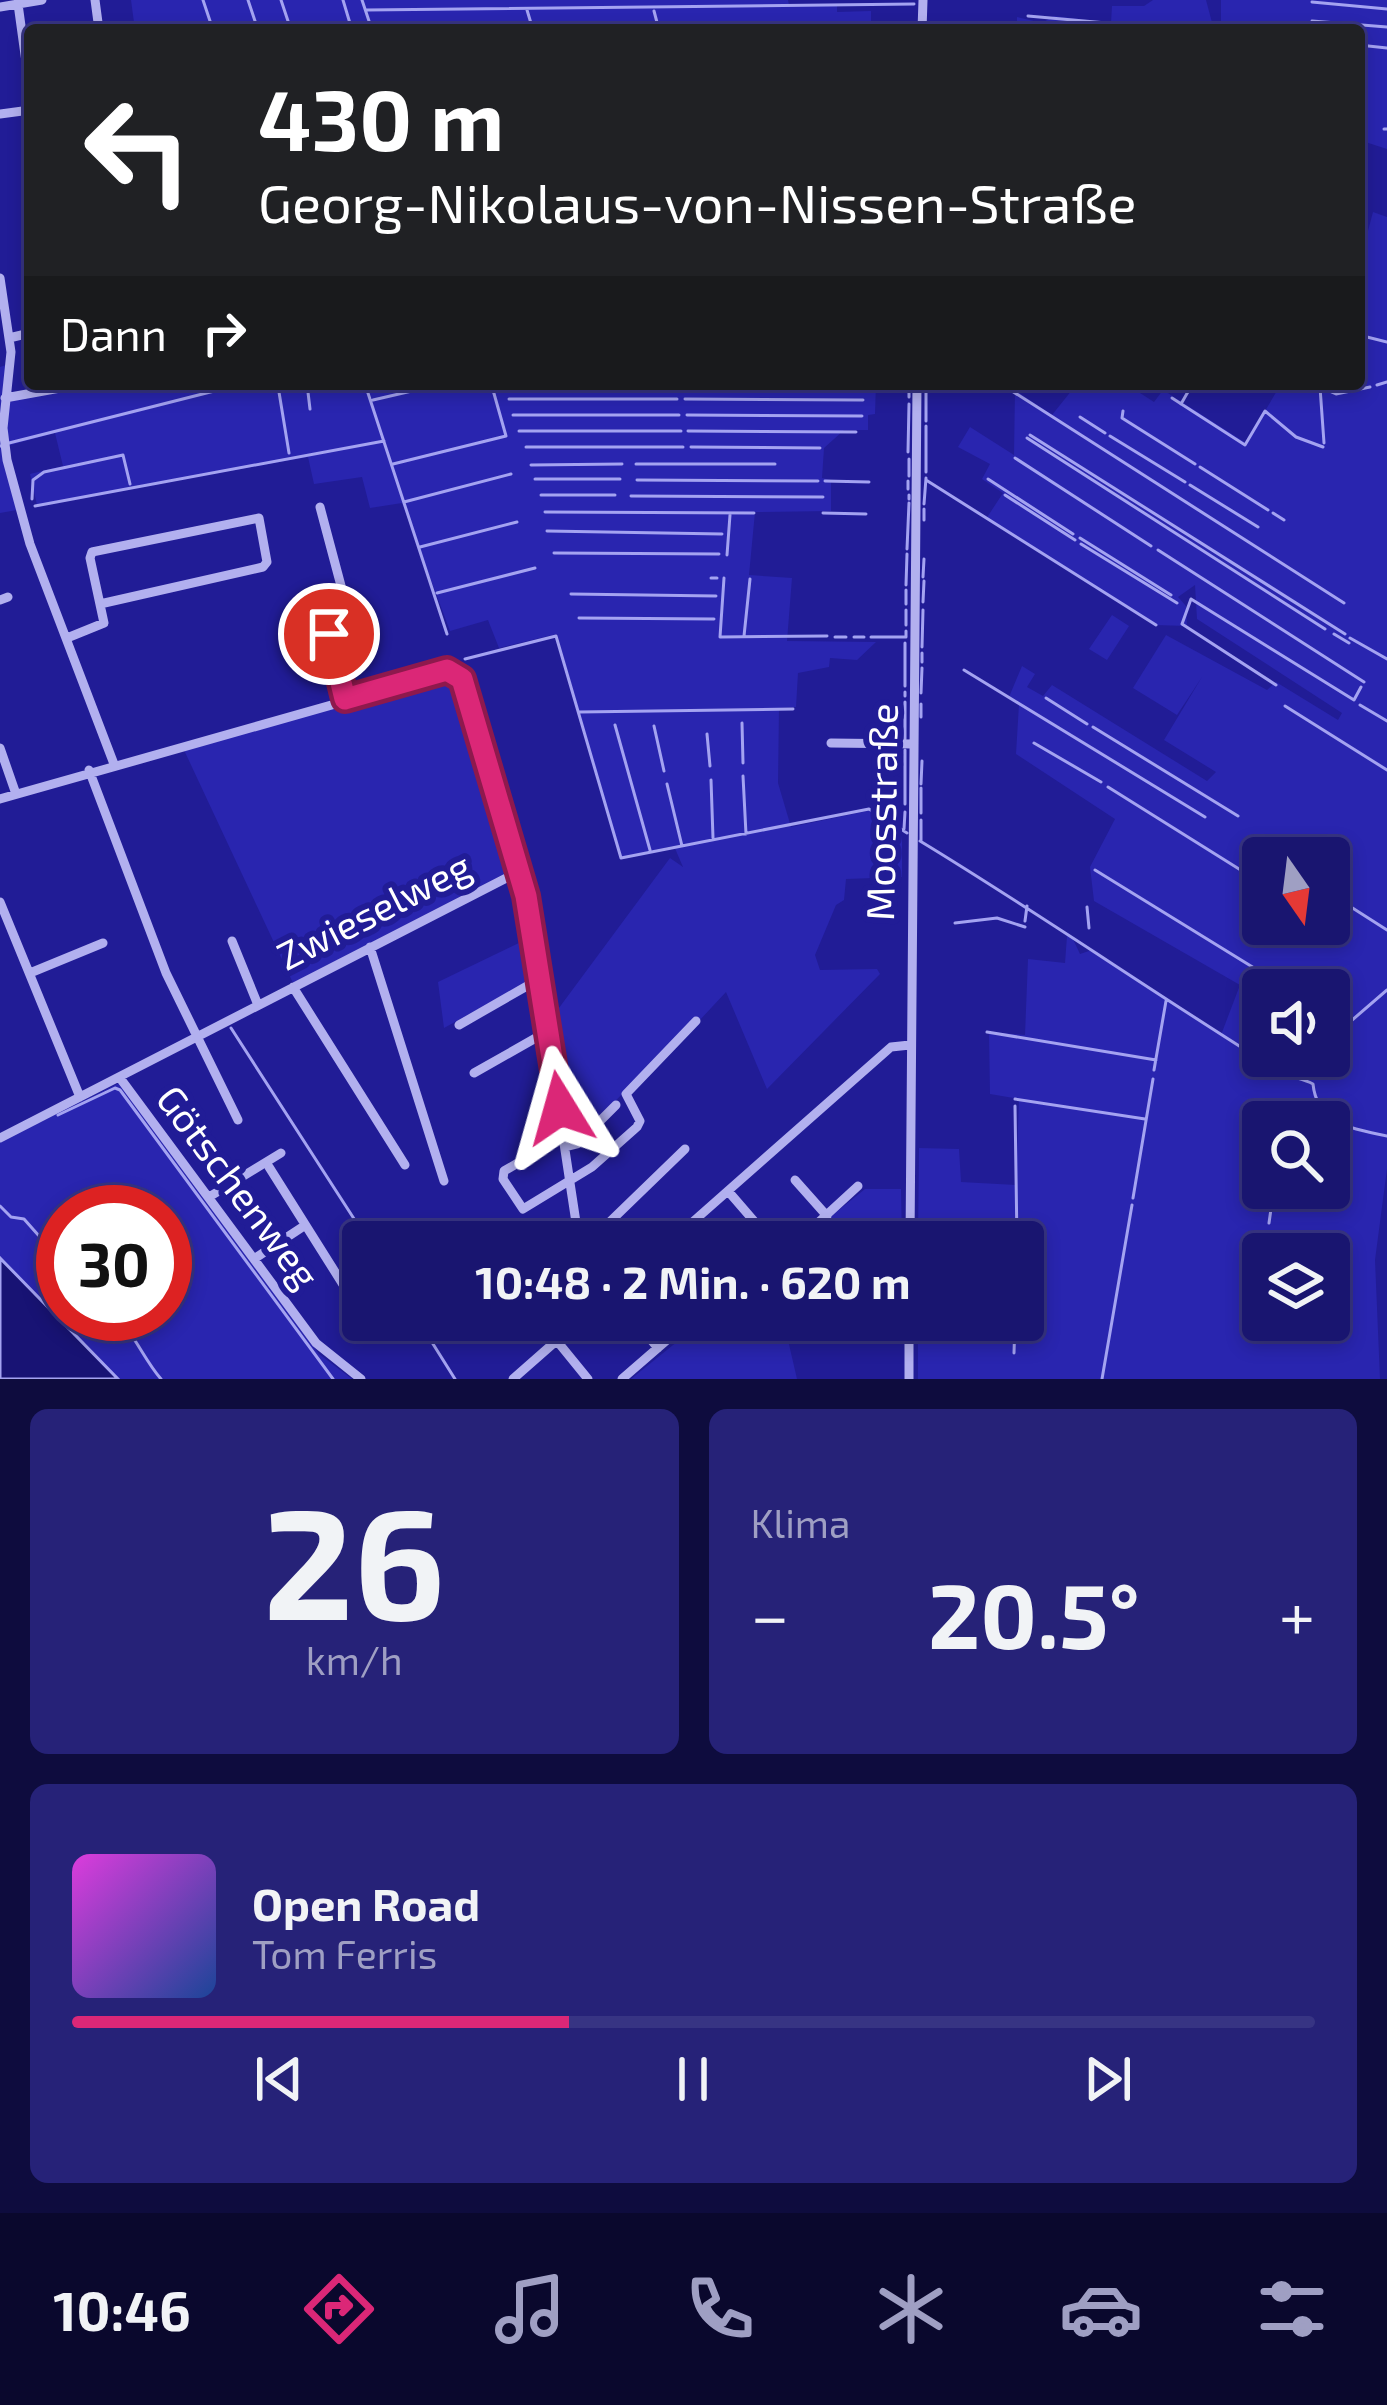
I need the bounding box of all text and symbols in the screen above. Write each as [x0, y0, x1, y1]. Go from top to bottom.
text: 430 m [258, 67, 504, 168]
icon: left [60, 72, 216, 228]
text: Georg-Nikolaus-von-Nissen-Straße [258, 169, 1137, 234]
icon: right [191, 300, 257, 366]
text: Dann [60, 306, 167, 360]
pin [278, 583, 380, 685]
icon: arrive [296, 601, 362, 667]
street label: Moosstraße [855, 703, 906, 921]
north arrow [1242, 837, 1350, 945]
map controls [1242, 837, 1350, 1341]
street label: Zwieselweg [269, 841, 478, 979]
button: sound [1242, 969, 1350, 1077]
position arrow [497, 1045, 623, 1171]
street label: Götschenweg [148, 1076, 331, 1297]
button: search [1242, 1101, 1350, 1209]
speed limit sign: 30 [36, 1185, 192, 1341]
button: layers [1242, 1233, 1350, 1341]
text: 10:48 · 2 Min. · 620 m [475, 1254, 911, 1308]
text: 26 [263, 1464, 446, 1651]
text: Klima [751, 1499, 850, 1546]
text: 20.5° [928, 1559, 1140, 1667]
text: − [751, 1574, 789, 1653]
text: + [1279, 1574, 1315, 1653]
text: km/h [306, 1636, 403, 1683]
text: Open Road [252, 1876, 480, 1930]
text: Tom Ferris [252, 1930, 437, 1977]
icon: previous [246, 2046, 312, 2112]
icon: pause [660, 2046, 726, 2112]
icon: next [1075, 2046, 1141, 2112]
icon: directions [297, 2267, 381, 2351]
icon: music [488, 2267, 572, 2351]
icon: phone [678, 2267, 762, 2351]
icon: climate [869, 2267, 953, 2351]
icon: car [1059, 2267, 1143, 2351]
icon: filters [1250, 2267, 1334, 2351]
text: 10:46 [53, 2277, 191, 2342]

